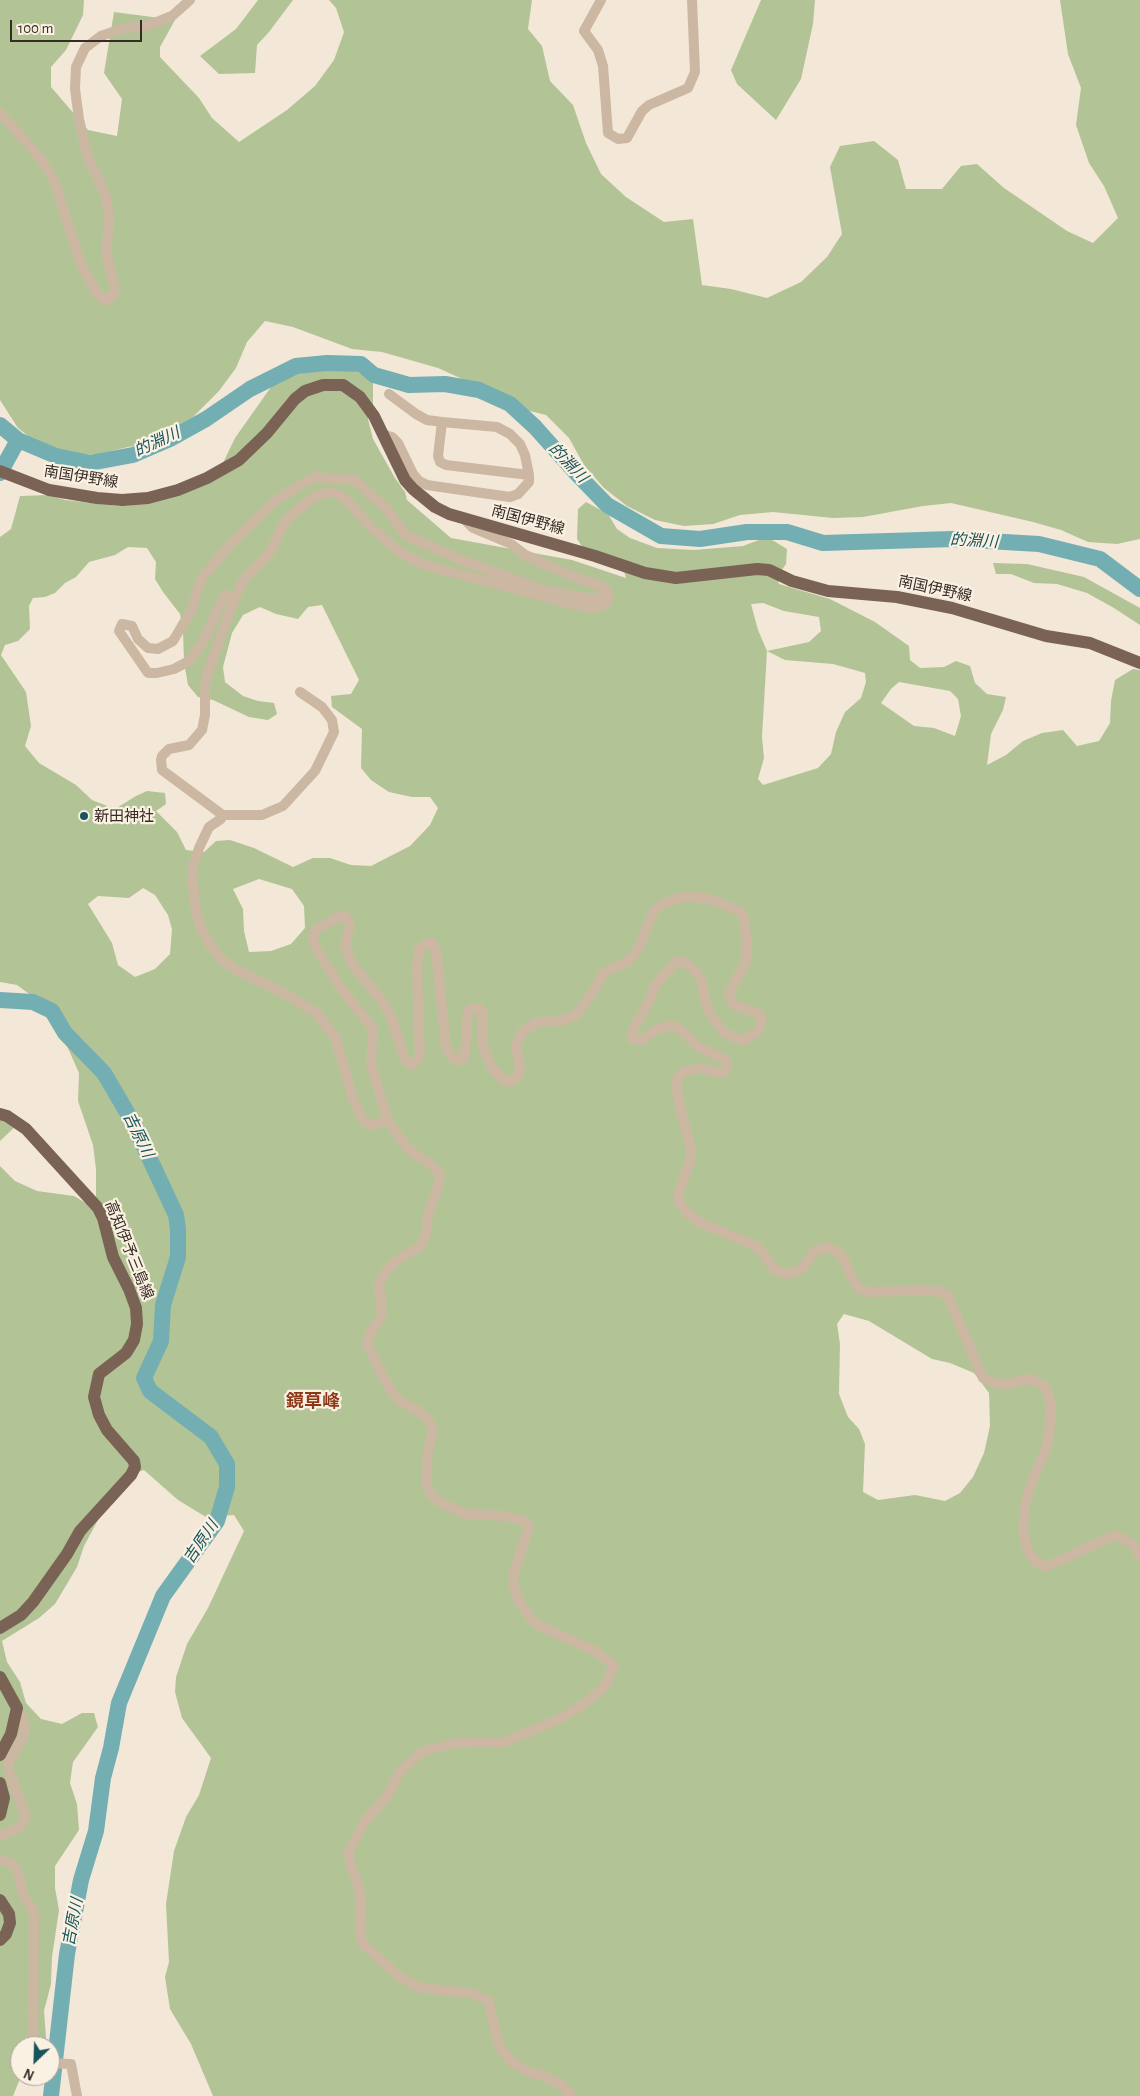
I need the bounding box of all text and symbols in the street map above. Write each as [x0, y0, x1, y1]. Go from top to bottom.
scale bar [12, 10, 145, 42]
text: 100 m [18, 21, 53, 36]
water label: 的淵川 [131, 423, 183, 461]
water label: 的淵川 [544, 439, 592, 487]
street label: 南国伊野線 [43, 462, 119, 492]
street label: 南国伊野線 [489, 502, 567, 538]
water label: 的淵川 [950, 530, 998, 552]
street label: 南国伊野線 [896, 572, 974, 606]
place label: 新田神社 [94, 807, 154, 825]
marker: 新田神社 [78, 810, 90, 822]
water label: 吉原川 [119, 1109, 157, 1161]
street label: 高知伊予三島線 [101, 1198, 157, 1302]
district label: 鏡草峰 [286, 1391, 340, 1413]
water label: 吉原川 [180, 1517, 222, 1567]
water label: 吉原川 [59, 1897, 87, 1947]
north arrow [10, 2036, 60, 2086]
text: N [22, 2065, 37, 2082]

